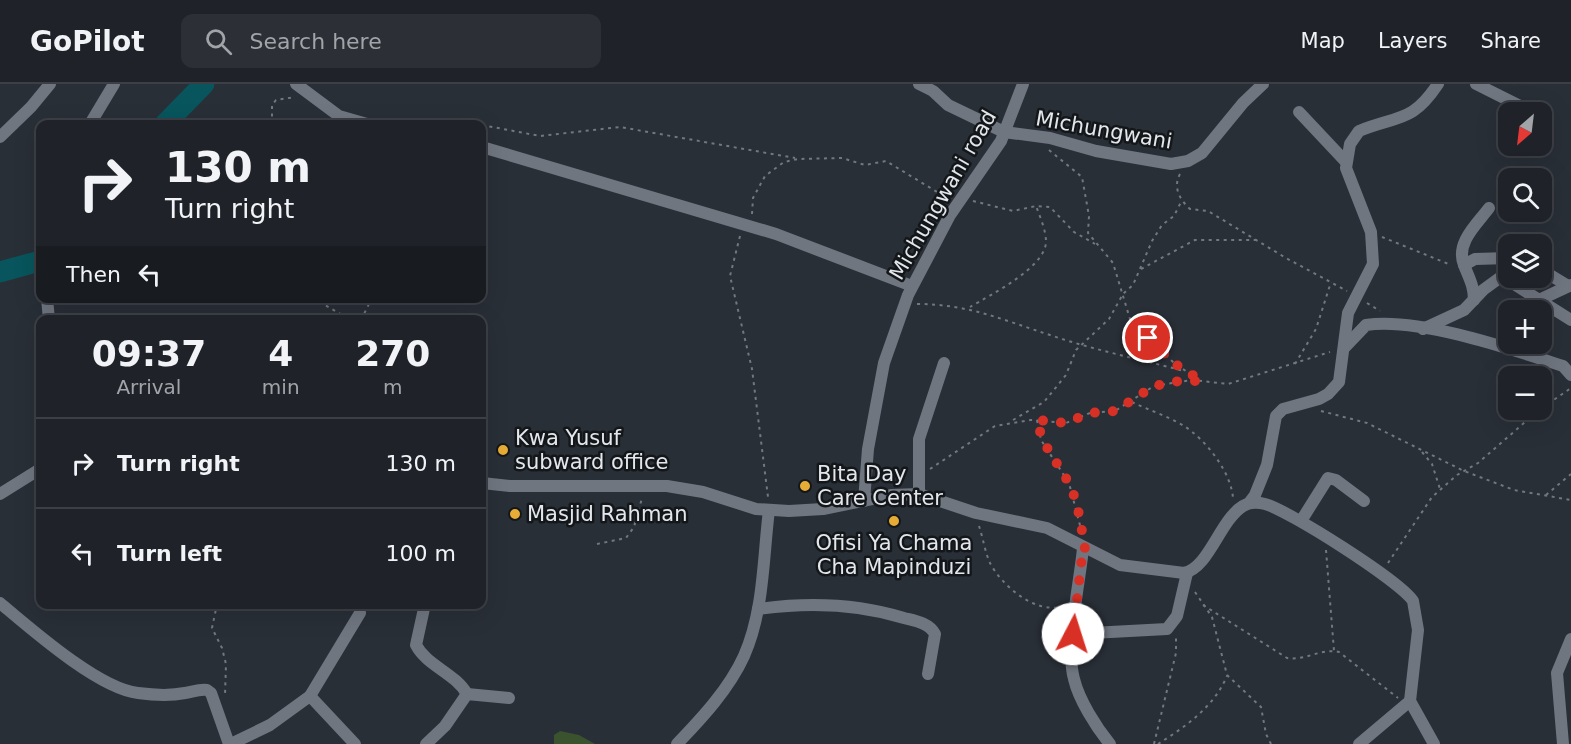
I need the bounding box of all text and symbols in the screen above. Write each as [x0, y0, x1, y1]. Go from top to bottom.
search box [181, 14, 601, 68]
text: GoPilot [30, 25, 145, 58]
icon: search [202, 25, 235, 58]
text: Search here [250, 29, 382, 54]
text: Map [1301, 29, 1345, 53]
text: Layers [1378, 29, 1447, 53]
text: Share [1480, 29, 1541, 53]
north arrow [1498, 102, 1552, 156]
map controls [1498, 102, 1552, 420]
street label: Michungwani road [885, 106, 1001, 284]
street label: Michungwani [1034, 106, 1174, 154]
text: 130 m [165, 143, 311, 192]
icon: right [66, 144, 144, 222]
button: search [1498, 168, 1552, 222]
text: Turn right [165, 193, 294, 224]
button: layers [1498, 234, 1552, 288]
icon: left [133, 258, 166, 291]
text: Then [66, 262, 121, 287]
button: + [1498, 300, 1552, 354]
pin [1122, 312, 1173, 363]
icon: arrive [1131, 321, 1164, 354]
text: 09:37 [92, 333, 206, 374]
text: 4 [268, 333, 293, 374]
text: 270 [355, 333, 430, 374]
button: − [1498, 366, 1552, 420]
text: Arrival [116, 375, 181, 399]
text: min [262, 375, 300, 399]
text: m [383, 375, 403, 399]
place label: Kwa Yusuf subward office [515, 426, 669, 474]
marker: Kwa Yusuf subward office [496, 443, 510, 457]
icon: right [66, 447, 99, 480]
text: Turn right [117, 451, 240, 476]
text: 130 m [386, 451, 456, 476]
place label: Bita Day Care Center [817, 462, 943, 510]
marker: Bita Day Care Center [798, 479, 812, 493]
place label: Masjid Rahman [527, 502, 688, 526]
marker: Masjid Rahman [508, 507, 522, 521]
marker: Ofisi Ya Chama Cha Mapinduzi [887, 514, 901, 528]
place label: Ofisi Ya Chama Cha Mapinduzi [816, 531, 972, 579]
icon: left [66, 537, 99, 570]
text: Turn left [117, 541, 222, 566]
text: 100 m [386, 541, 456, 566]
position arrow [1041, 602, 1105, 666]

